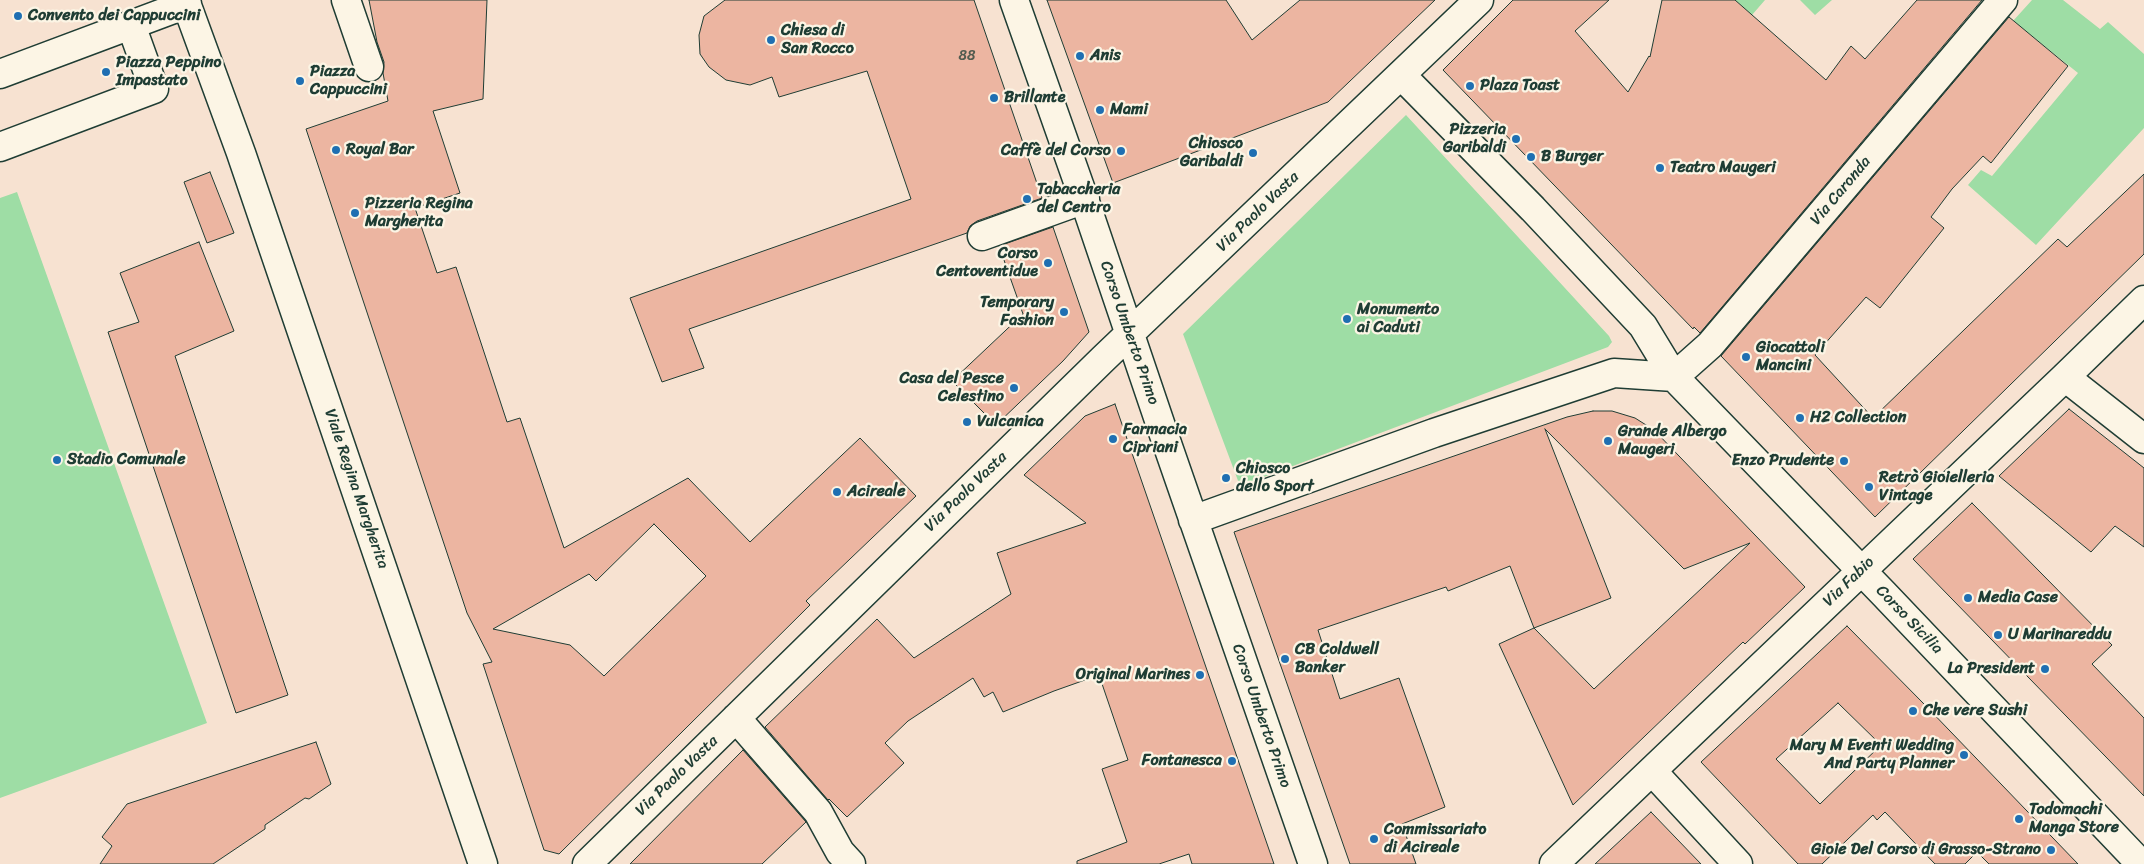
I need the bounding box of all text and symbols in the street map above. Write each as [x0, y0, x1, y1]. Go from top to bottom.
place label: Convento dei Cappuccini [28, 6, 200, 26]
marker: Convento dei Cappuccini [12, 10, 24, 22]
place label: Chiesa di San Rocco [781, 21, 854, 59]
marker: Chiesa di San Rocco [765, 34, 777, 46]
place label: Anis [1090, 46, 1121, 66]
house number: 88 [959, 48, 975, 64]
marker: Anis [1074, 50, 1086, 62]
place label: Piazza Peppino Impastato [116, 53, 221, 91]
place label: Piazza Cappuccini [310, 62, 387, 100]
marker: Piazza Peppino Impastato [100, 66, 112, 78]
marker: Piazza Cappuccini [294, 75, 306, 87]
place label: Plaza Toast [1480, 76, 1560, 96]
marker: Plaza Toast [1464, 80, 1476, 92]
place label: Brillante [1004, 88, 1066, 108]
marker: Brillante [988, 92, 1000, 104]
place label: Mami [1110, 100, 1148, 120]
marker: Mami [1094, 104, 1106, 116]
place label: Pizzeria Garibaldi [1443, 120, 1506, 158]
marker: Pizzeria Garibaldi [1510, 133, 1522, 145]
place label: Chiosco Garibaldi [1180, 134, 1243, 172]
place label: Royal Bar [346, 140, 414, 160]
place label: Caffè del Corso [1001, 141, 1111, 161]
marker: Royal Bar [330, 144, 342, 156]
marker: Caffè del Corso [1115, 145, 1127, 157]
marker: Chiosco Garibaldi [1247, 147, 1259, 159]
place label: B Burger [1541, 147, 1603, 167]
marker: B Burger [1525, 151, 1537, 163]
street label: Via Caronda [1807, 153, 1875, 229]
place label: Teatro Maugeri [1670, 158, 1776, 178]
marker: Teatro Maugeri [1654, 162, 1666, 174]
street label: Via Paolo Vasta [1213, 168, 1303, 256]
place label: Tabaccheria del Centro [1037, 180, 1120, 218]
marker: Tabaccheria del Centro [1021, 193, 1033, 205]
place label: Pizzeria Regina Margherita [365, 194, 473, 232]
marker: Pizzeria Regina Margherita [349, 207, 361, 219]
place label: Corso Centoventidue [936, 244, 1038, 282]
marker: Corso Centoventidue [1042, 257, 1054, 269]
street label: Corso Umberto Primo [1095, 259, 1163, 407]
place label: Temporary Fashion [980, 293, 1054, 331]
place label: Monumento ai Caduti [1357, 300, 1439, 338]
marker: Temporary Fashion [1058, 306, 1070, 318]
marker: Monumento ai Caduti [1341, 313, 1353, 325]
place label: Giocattoli Mancini [1756, 338, 1825, 376]
marker: Giocattoli Mancini [1740, 351, 1752, 363]
place label: Casa del Pesce Celestino [900, 369, 1004, 407]
marker: Casa del Pesce Celestino [1008, 382, 1020, 394]
street label: Viale Regina Margherita [320, 406, 392, 572]
place label: H2 Collection [1810, 408, 1906, 428]
place label: Vulcanica [977, 412, 1044, 432]
marker: H2 Collection [1794, 412, 1806, 424]
marker: Vulcanica [961, 416, 973, 428]
place label: Farmacia Cipriani [1123, 420, 1187, 458]
place label: Grande Albergo Maugeri [1618, 422, 1727, 460]
marker: Farmacia Cipriani [1107, 433, 1119, 445]
marker: Grande Albergo Maugeri [1602, 435, 1614, 447]
street label: Via Paolo Vasta [921, 448, 1011, 536]
place label: Stadio Comunale [67, 450, 185, 470]
place label: Enzo Prudente [1732, 451, 1834, 471]
marker: Stadio Comunale [51, 454, 63, 466]
marker: Enzo Prudente [1838, 455, 1850, 467]
place label: Chiosco dello Sport [1236, 459, 1314, 497]
place label: Retrò Gioielleria Vintage [1879, 468, 1994, 506]
marker: Chiosco dello Sport [1220, 472, 1232, 484]
marker: Retrò Gioielleria Vintage [1863, 481, 1875, 493]
place label: Acireale [847, 482, 905, 502]
marker: Acireale [831, 486, 843, 498]
street label: Via Fabio [1819, 553, 1879, 611]
street label: Corso Sicilia [1871, 582, 1947, 658]
place label: Media Case [1978, 588, 2058, 608]
marker: Media Case [1962, 592, 1974, 604]
place label: U Marinareddu [2008, 625, 2112, 645]
marker: U Marinareddu [1992, 629, 2004, 641]
place label: CB Coldwell Banker [1295, 640, 1379, 678]
street label: Corso Umberto Primo [1227, 642, 1295, 790]
marker: CB Coldwell Banker [1279, 653, 1291, 665]
place label: La President [1947, 659, 2035, 679]
marker: La President [2039, 663, 2051, 675]
place label: Original Marines [1076, 665, 1190, 685]
marker: Original Marines [1194, 669, 1206, 681]
place label: Che vere Sushi [1923, 701, 2027, 721]
marker: Che vere Sushi [1907, 705, 1919, 717]
street label: Via Paolo Vasta [632, 732, 722, 820]
place label: Mary M Eventi Wedding And Party Planner [1790, 736, 1954, 774]
marker: Mary M Eventi Wedding And Party Planner [1958, 749, 1970, 761]
place label: Fontanesca [1142, 751, 1222, 771]
marker: Fontanesca [1226, 755, 1238, 767]
place label: Todomachi Manga Store [2029, 800, 2119, 838]
marker: Todomachi Manga Store [2013, 813, 2025, 825]
place label: Commissariato di Acireale [1384, 820, 1486, 858]
marker: Commissariato di Acireale [1368, 833, 1380, 845]
place label: Gioie Del Corso di Grasso-Strano [1811, 840, 2041, 860]
marker: Gioie Del Corso di Grasso-Strano [2045, 844, 2057, 856]

